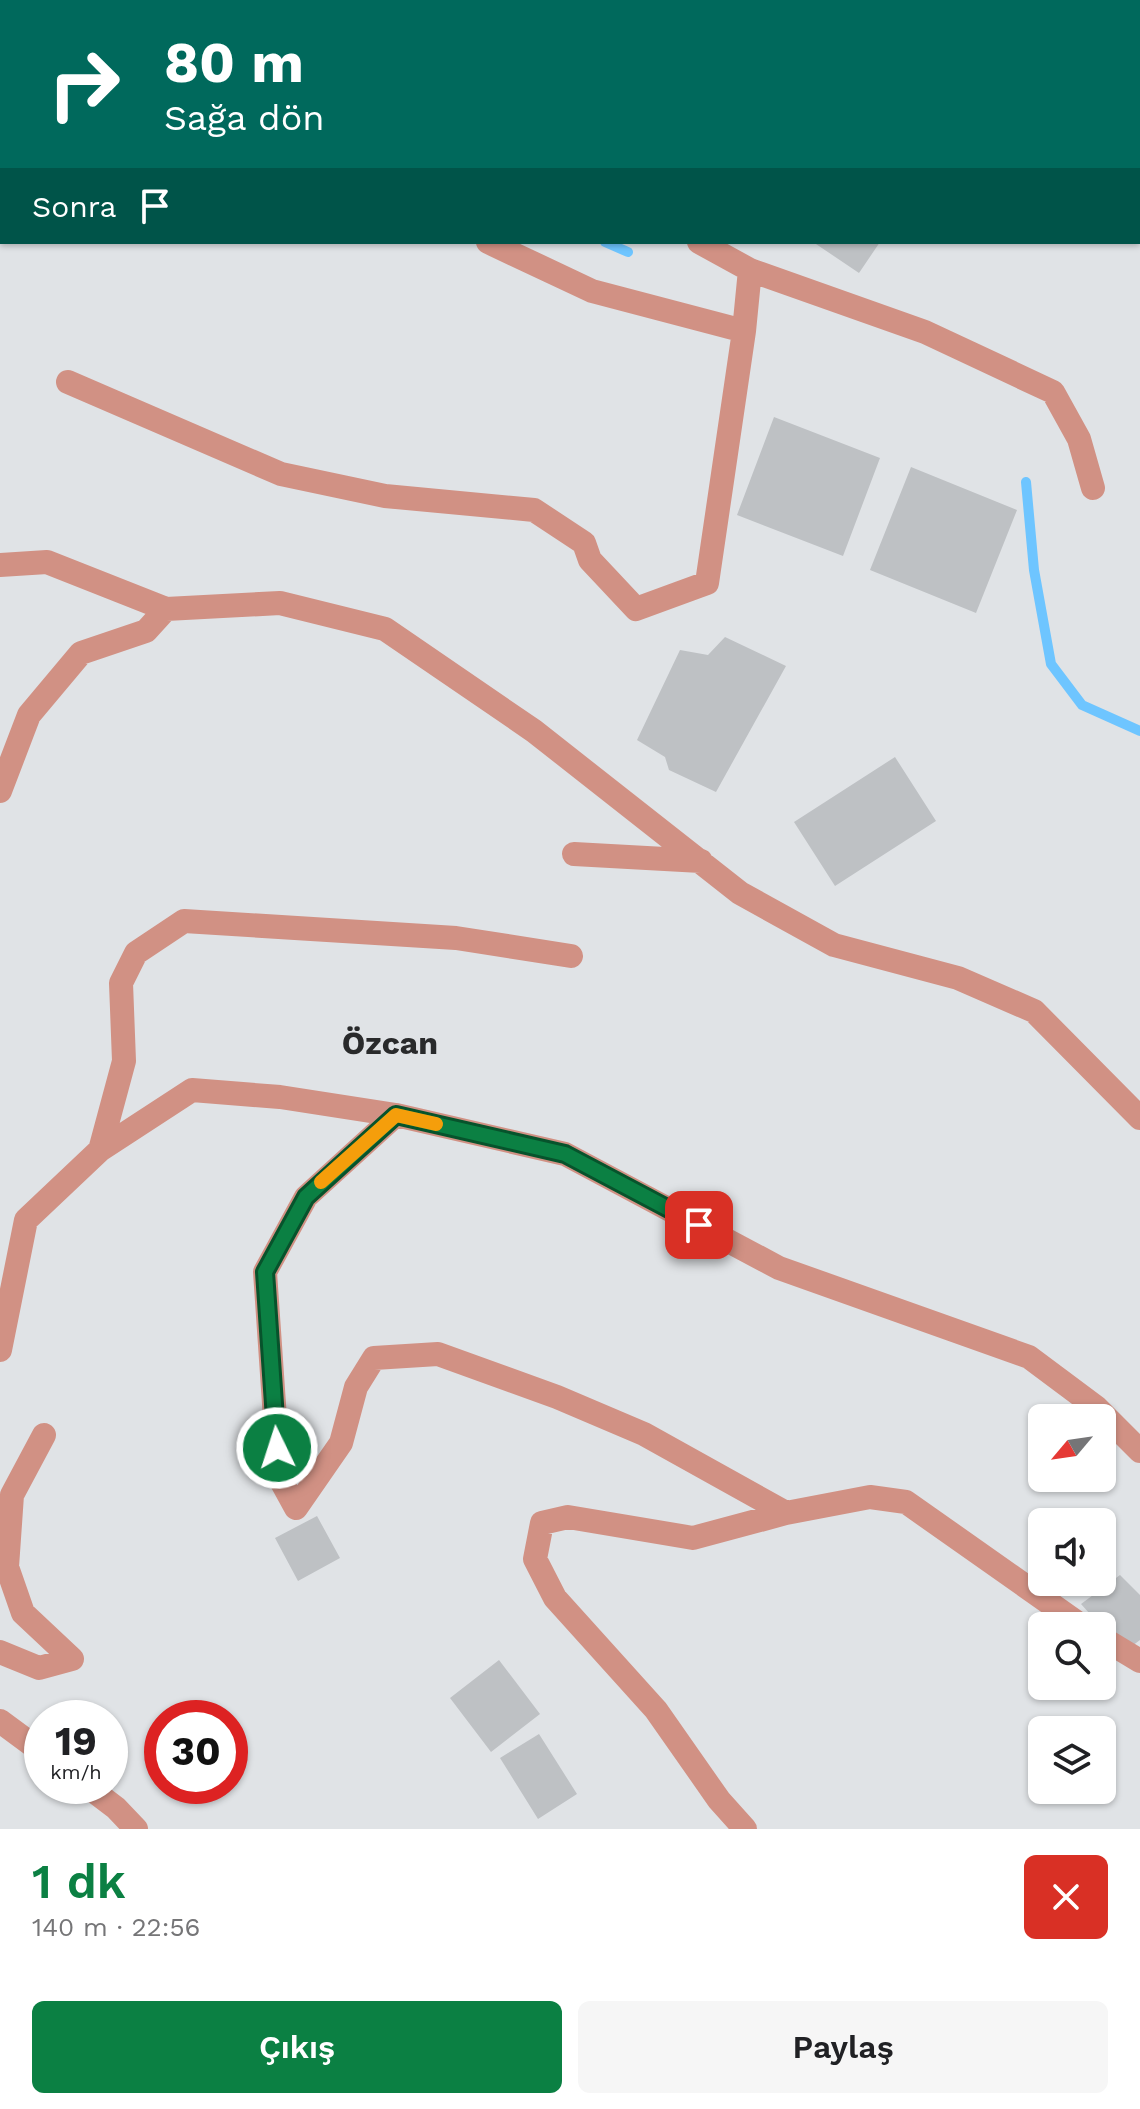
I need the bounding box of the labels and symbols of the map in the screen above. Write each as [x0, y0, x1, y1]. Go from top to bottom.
district label: Özcan [342, 1024, 438, 1062]
pin [665, 1191, 733, 1259]
north arrow [1028, 1404, 1116, 1492]
position arrow [235, 1406, 319, 1490]
speed limit sign: 30 [144, 1700, 248, 1804]

